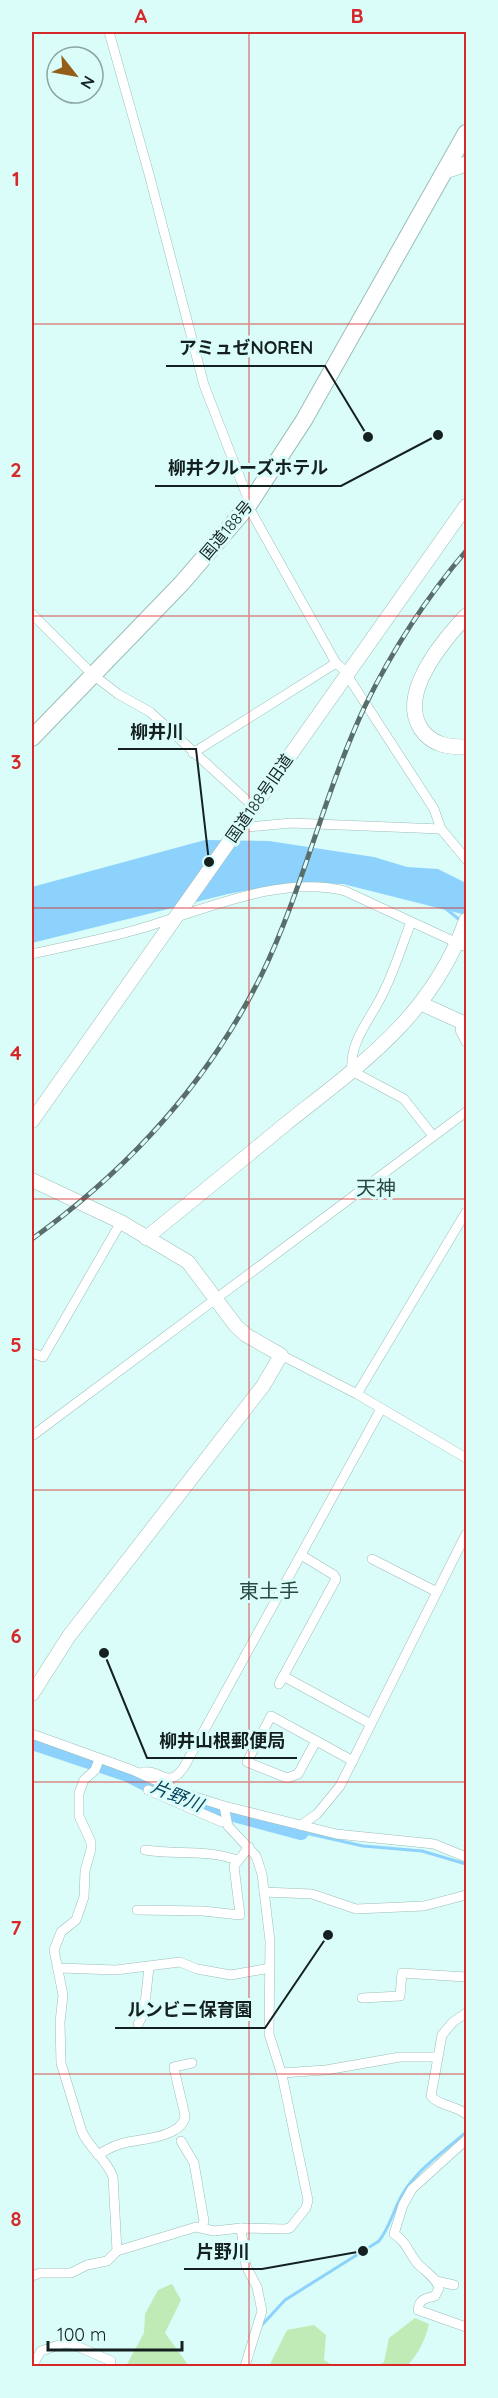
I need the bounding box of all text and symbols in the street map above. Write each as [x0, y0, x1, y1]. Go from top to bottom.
text: A [135, 3, 148, 28]
text: B [350, 3, 364, 28]
north arrow [45, 45, 105, 105]
text: N [76, 73, 99, 93]
text: 1 [12, 166, 20, 191]
callout: アミュゼNOREN [166, 330, 325, 366]
text: アミュゼNOREN [179, 336, 313, 359]
callout: 柳井クルーズホテル [155, 450, 341, 486]
text: 柳井クルーズホテル [168, 456, 328, 479]
text: 2 [10, 457, 22, 482]
street label: 国道188号 [195, 496, 257, 564]
callout: 柳井川 [118, 713, 196, 749]
text: 柳井川 [130, 720, 184, 743]
text: 3 [11, 749, 21, 774]
street label: 国道188号旧道 [221, 750, 297, 846]
text: 4 [10, 1040, 22, 1065]
district label: 天神 [356, 1175, 396, 1200]
text: 5 [10, 1332, 22, 1357]
district label: 東土手 [239, 1578, 299, 1603]
text: 6 [10, 1623, 22, 1648]
callout: 柳井山根郵便局 [147, 1722, 297, 1758]
text: 柳井山根郵便局 [159, 1729, 285, 1752]
water label: 片野川 [148, 1775, 208, 1817]
text: 7 [11, 1915, 22, 1940]
callout: ルンビニ保育園 [115, 1992, 265, 2028]
text: ルンビニ保育園 [127, 1998, 253, 2021]
text: 8 [11, 2206, 22, 2231]
callout: 片野川 [184, 2233, 262, 2269]
text: 片野川 [196, 2240, 250, 2263]
scale bar [48, 2314, 182, 2352]
text: 100 m [57, 2323, 106, 2346]

